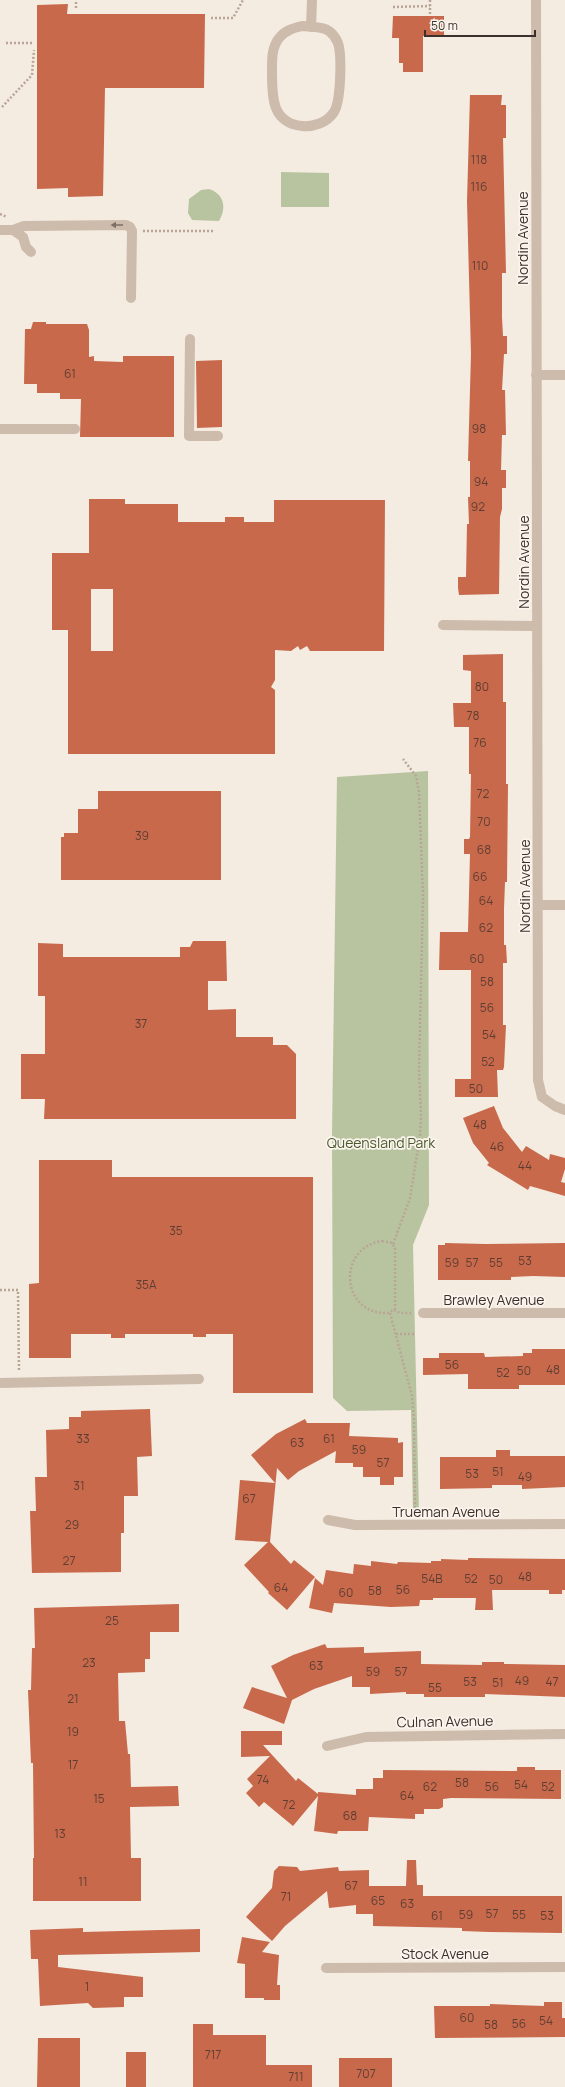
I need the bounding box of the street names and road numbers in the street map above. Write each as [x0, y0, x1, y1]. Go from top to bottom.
street label: Nordin Avenue [513, 191, 532, 285]
street label: Nordin Avenue [514, 515, 533, 609]
street label: Nordin Avenue [515, 839, 534, 933]
street label: Brawley Avenue [443, 1290, 545, 1309]
street label: Trueman Avenue [392, 1502, 500, 1521]
street label: Culnan Avenue [396, 1711, 494, 1731]
street label: Stock Avenue [401, 1944, 489, 1963]

